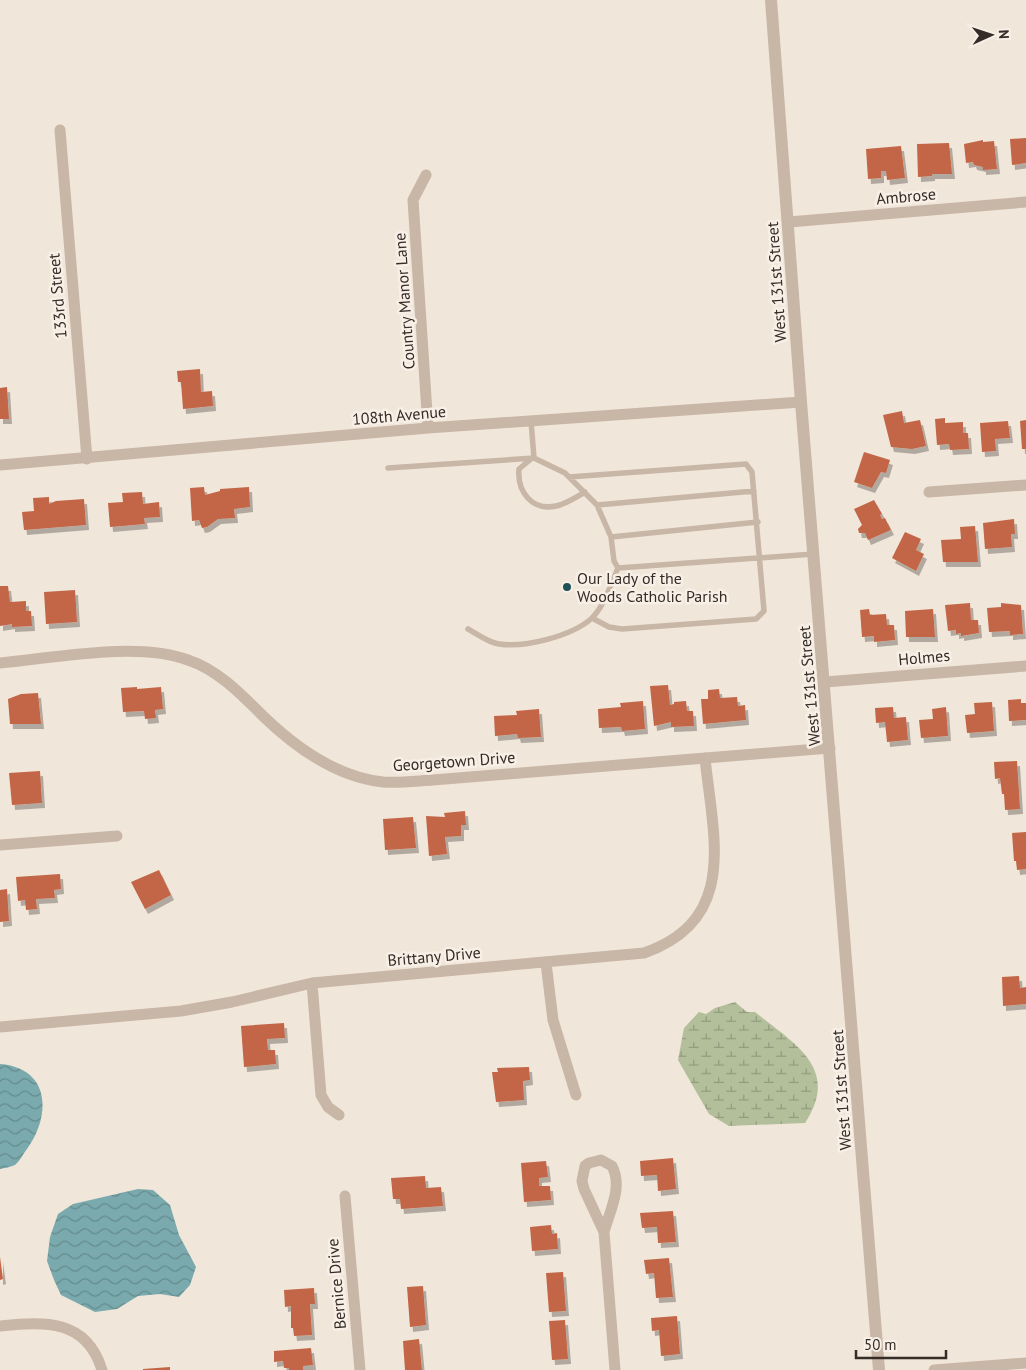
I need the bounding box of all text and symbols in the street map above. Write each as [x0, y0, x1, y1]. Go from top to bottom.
north arrow [966, 10, 1016, 60]
text: N [995, 29, 1013, 39]
street label: Ambrose [875, 183, 937, 209]
street label: West 131st Street [762, 221, 790, 343]
street label: Country Manor Lane [389, 232, 419, 370]
street label: 133rd Street [43, 252, 71, 339]
street label: 108th Avenue [351, 401, 447, 429]
place label: Our Lady of the Woods Catholic Parish [577, 568, 728, 606]
marker: Our Lady of the Woods Catholic Parish [561, 581, 573, 593]
street label: West 131st Street [794, 624, 824, 747]
street label: Holmes [897, 645, 951, 669]
street label: Georgetown Drive [392, 747, 516, 775]
street label: Brittany Drive [386, 942, 482, 970]
street label: West 131st Street [827, 1029, 855, 1151]
street label: Bernice Drive [322, 1238, 350, 1330]
scale bar [856, 1328, 946, 1360]
text: 50 m [864, 1335, 897, 1354]

